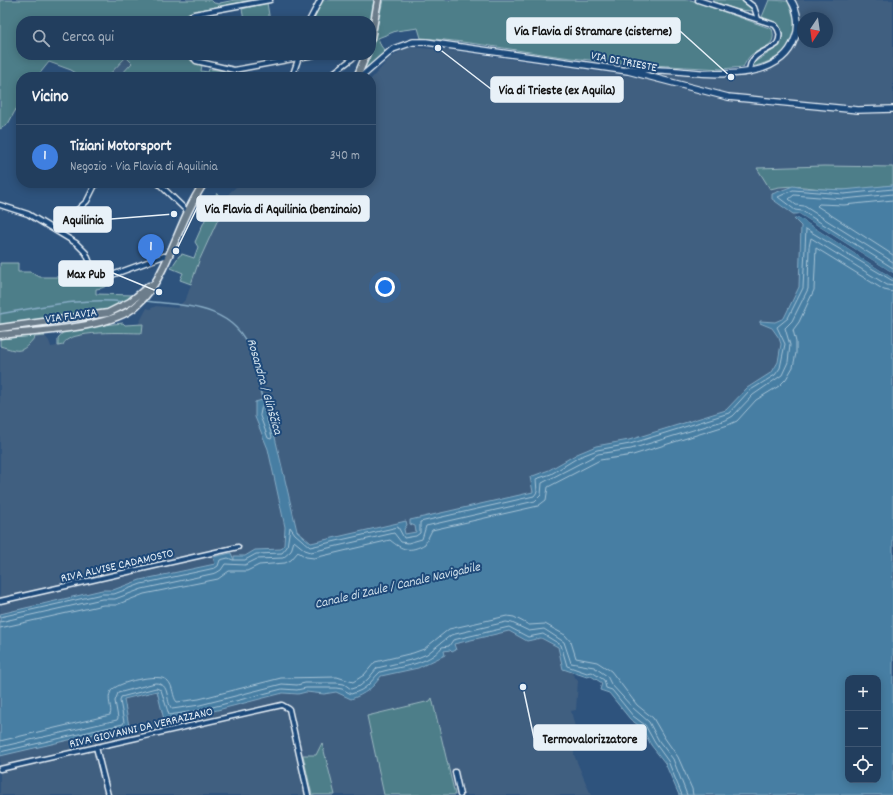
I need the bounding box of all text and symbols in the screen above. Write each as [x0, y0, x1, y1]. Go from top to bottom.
north arrow [797, 12, 833, 48]
search box [16, 16, 376, 60]
callout: Via Flavia di Stramare (cisterne) [507, 18, 680, 43]
text: Via Flavia di Stramare (cisterne) [514, 23, 673, 42]
icon: search [30, 27, 52, 49]
text: Cerca qui [62, 27, 114, 49]
street label: VIA DI TRIESTE [589, 48, 659, 77]
callout: Via di Trieste (ex Aquila) [491, 77, 623, 102]
text: Via di Trieste (ex Aquila) [499, 82, 616, 101]
text: Vicino [32, 86, 69, 110]
text: Tiziani Motorsport [70, 136, 172, 158]
text: 1 [44, 147, 46, 166]
text: 340 m [330, 147, 360, 166]
text: Negozio · Via Flavia di Aquilinia [70, 158, 218, 177]
callout: Via Flavia di Aquilinia (benzinaio) [197, 196, 369, 221]
text: Via Flavia di Aquilinia (benzinaio) [205, 201, 362, 220]
callout: Aquilinia [54, 207, 111, 232]
text: Aquilinia [63, 212, 104, 231]
pin: 1 [138, 234, 164, 267]
callout: Max Pub [59, 261, 113, 286]
text: Max Pub [67, 266, 106, 285]
your location [375, 277, 395, 297]
street label: VIA FLAVIA [44, 304, 98, 328]
water label: Rosandra / Glinščica [241, 337, 287, 438]
street label: RIVA ALVISE CADAMOSTO [59, 545, 175, 588]
water label: Canale di Zaule / Canale Navigabile [313, 558, 483, 615]
map controls [845, 675, 881, 783]
button: + [845, 675, 881, 711]
street label: RIVA GIOVANNI DA VERRAZZANO [68, 704, 215, 753]
button: − [845, 711, 881, 747]
callout: Termovalorizzatore [534, 725, 646, 750]
text: Termovalorizzatore [542, 731, 638, 750]
button: locate [845, 747, 881, 783]

